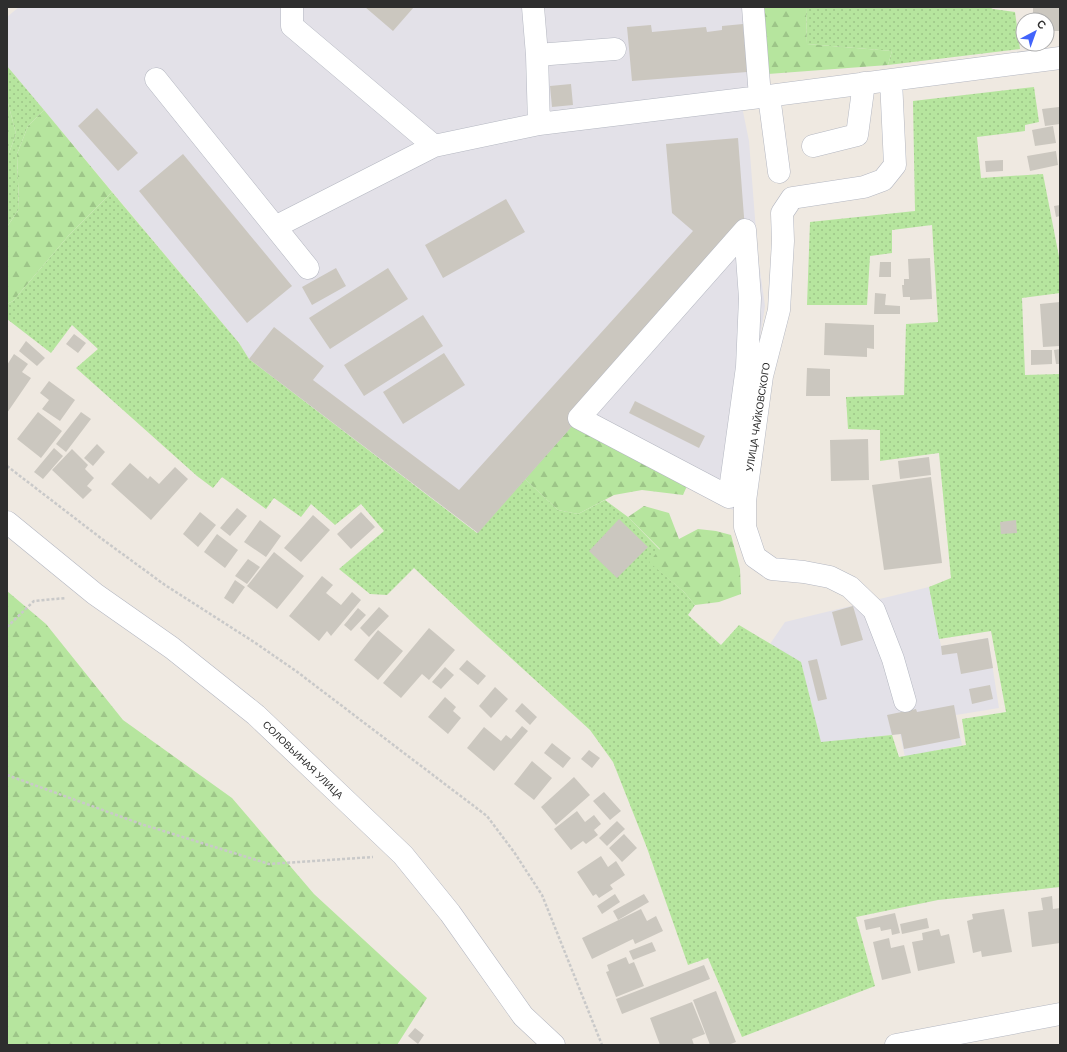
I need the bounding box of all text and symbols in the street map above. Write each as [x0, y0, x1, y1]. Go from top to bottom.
north arrow [1015, 12, 1055, 52]
text: С [1034, 17, 1049, 32]
street label: УЛИЦА ЧАЙКОВСКОГО [743, 361, 773, 472]
street label: СОЛОВЬИНАЯ УЛИЦА [260, 718, 346, 802]

